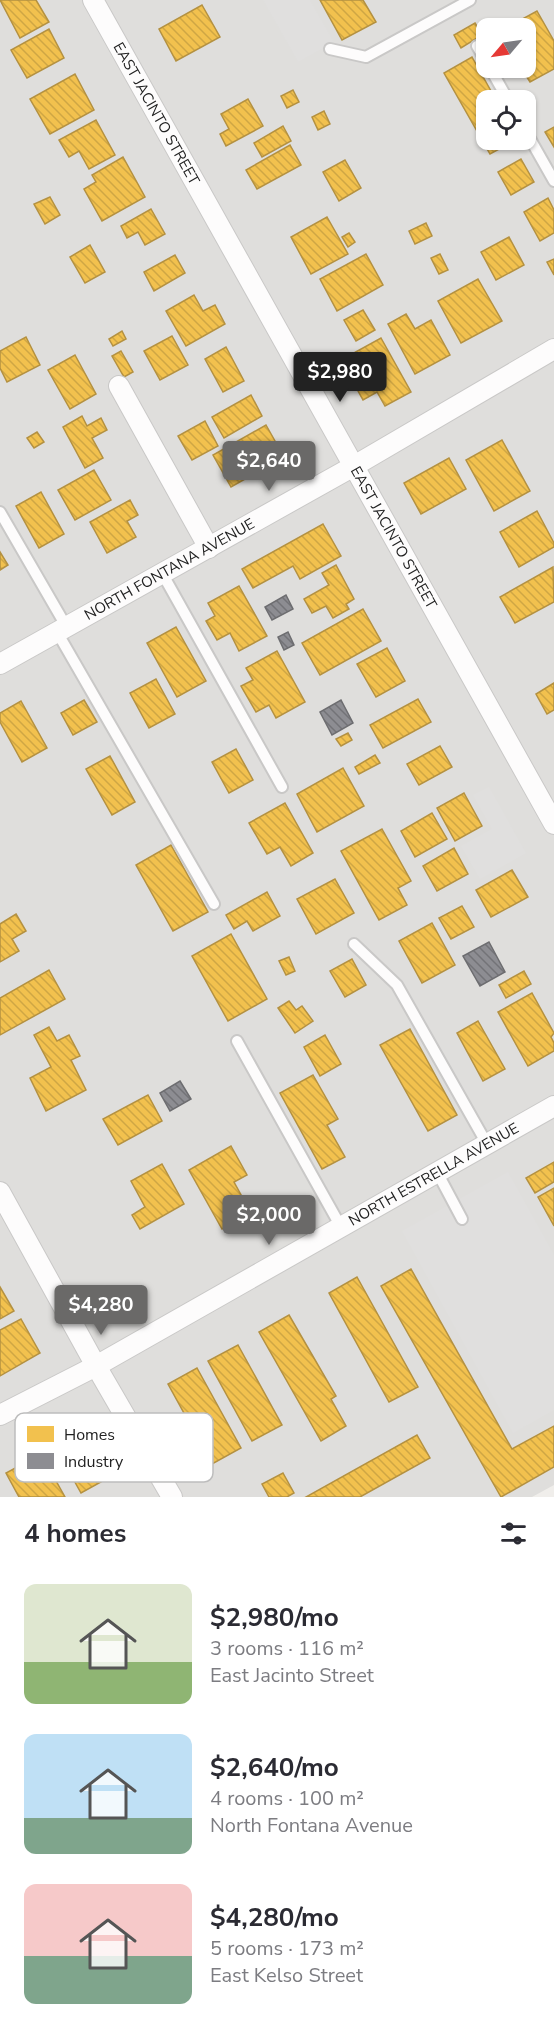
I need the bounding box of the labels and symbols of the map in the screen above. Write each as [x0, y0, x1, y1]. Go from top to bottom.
north arrow [476, 18, 536, 78]
street label: EAST JACINTO STREET [109, 39, 204, 188]
pin: $2,980 [291, 352, 389, 403]
pin: $2,640 [220, 441, 318, 492]
street label: EAST JACINTO STREET [346, 463, 442, 612]
street label: NORTH FONTANA AVENUE [81, 514, 258, 625]
street label: NORTH ESTRELLA AVENUE [345, 1118, 522, 1231]
pin: $2,000 [220, 1195, 318, 1246]
pin: $4,280 [52, 1285, 150, 1336]
legend [15, 1413, 213, 1482]
text: Homes [64, 1424, 115, 1446]
text: Industry [64, 1451, 124, 1473]

